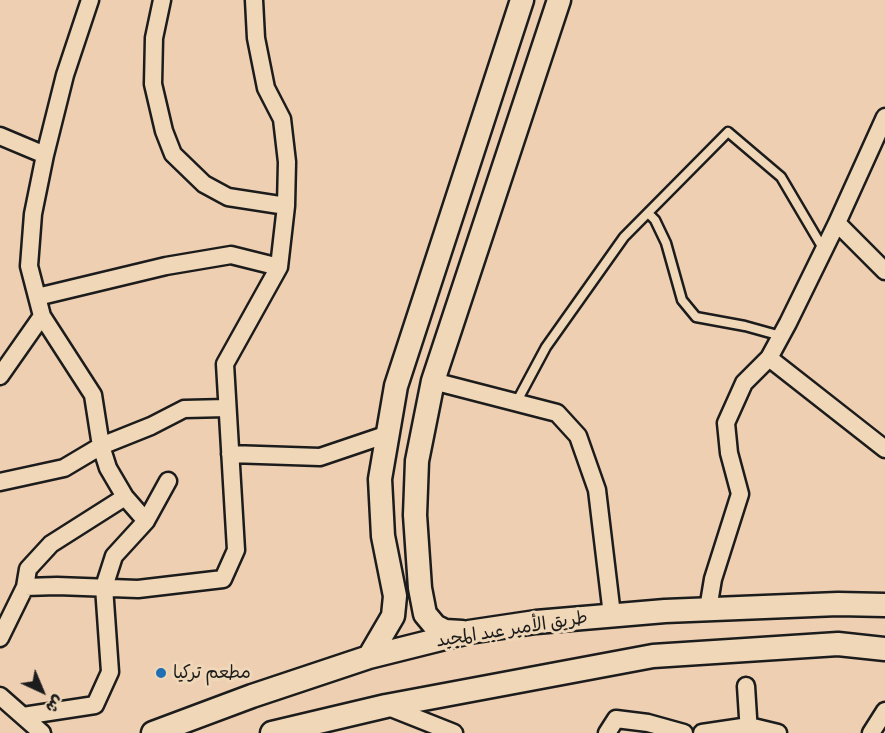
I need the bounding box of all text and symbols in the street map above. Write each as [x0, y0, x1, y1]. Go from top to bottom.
street label: طريق الأمير عبد المجيد [435, 607, 589, 653]
north arrow [12, 661, 72, 721]
place label: مطعم تركيا [173, 662, 251, 684]
marker: مطعم تركيا [154, 666, 168, 680]
text: ش [41, 691, 68, 717]

